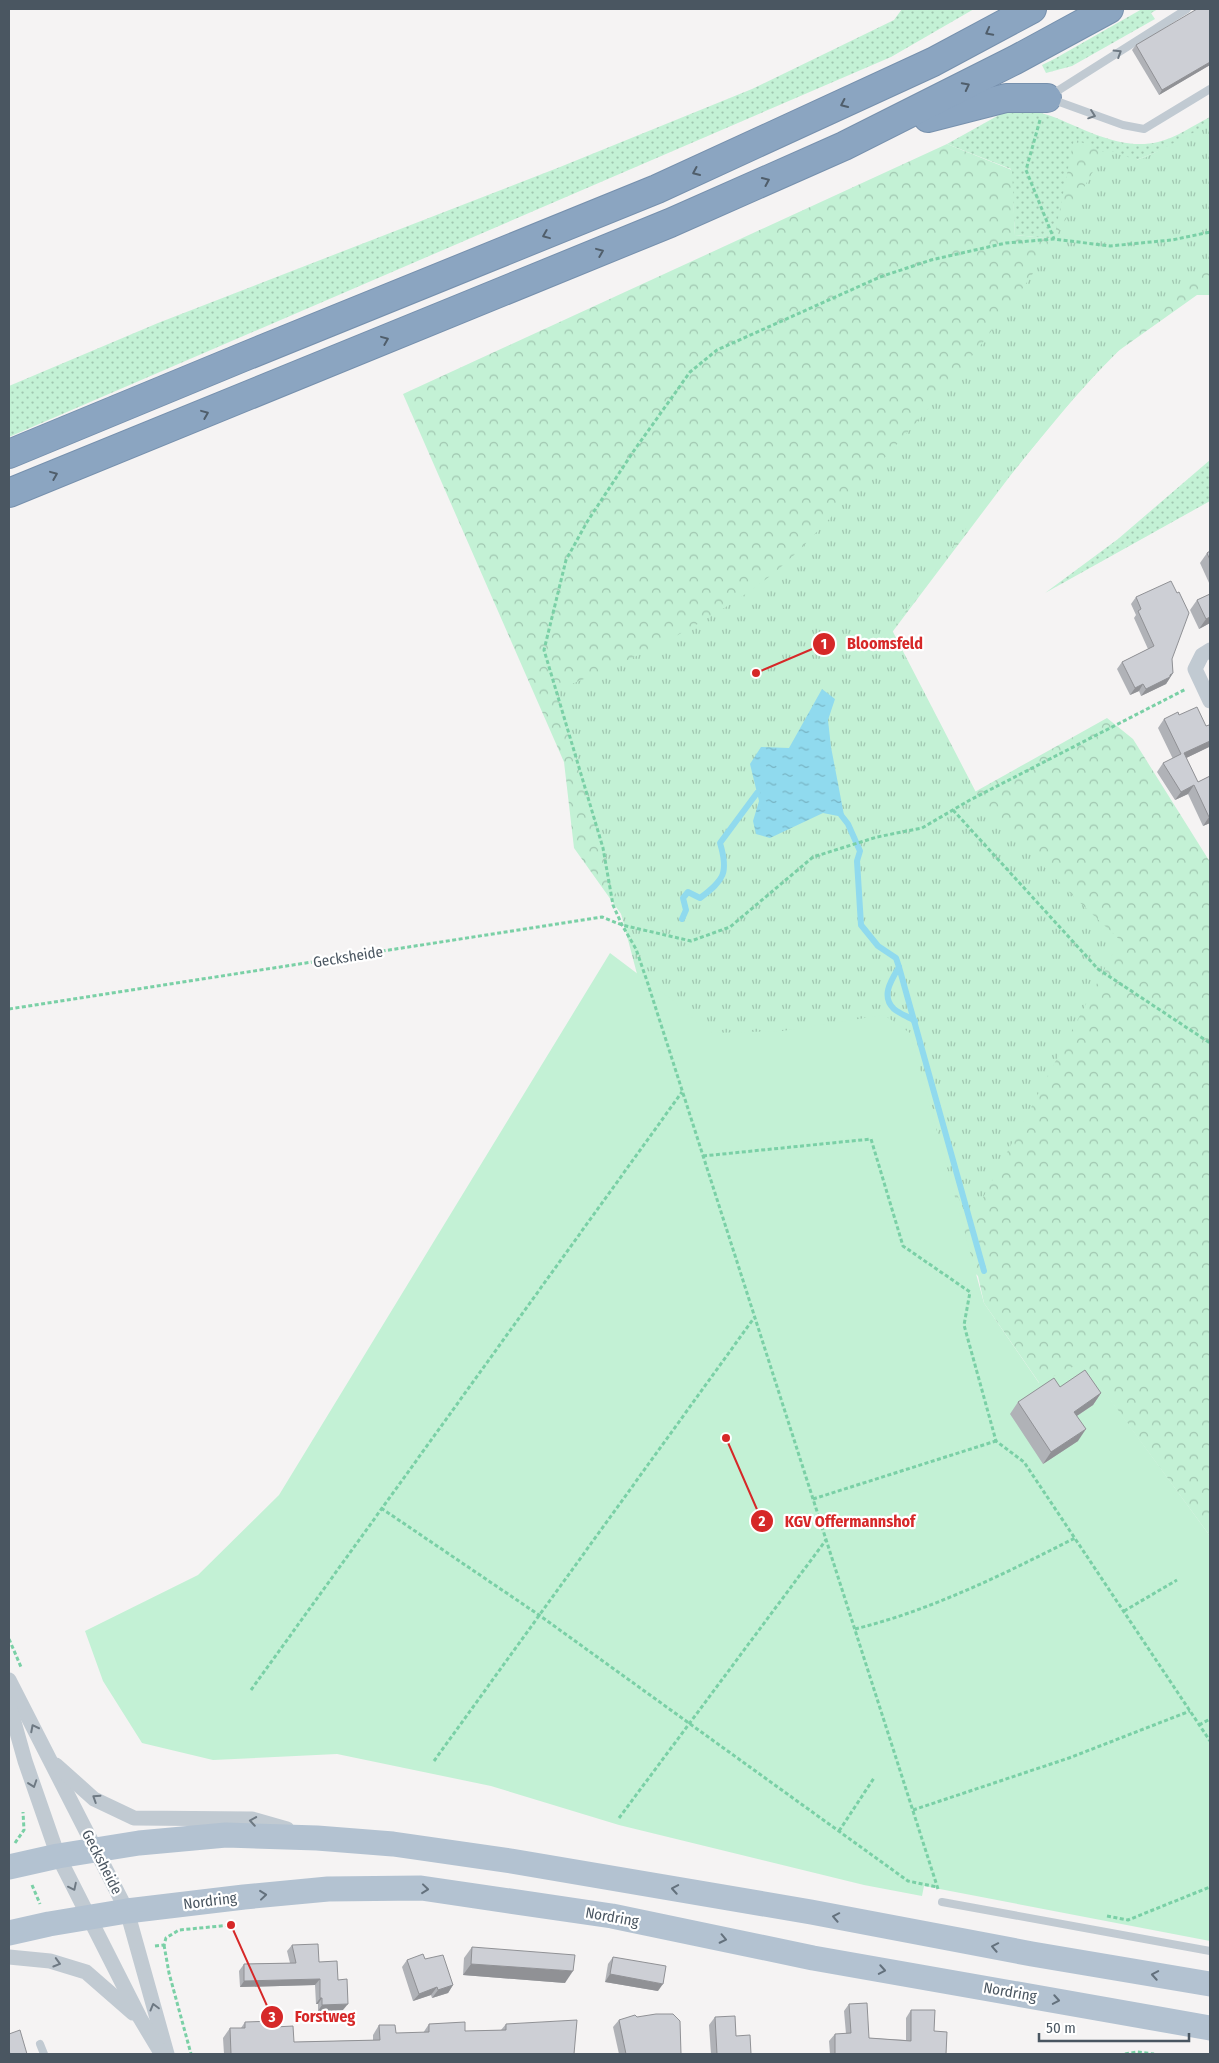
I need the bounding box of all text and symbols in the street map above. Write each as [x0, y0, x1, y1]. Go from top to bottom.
one-way arrow [986, 26, 995, 36]
one-way arrow [1112, 49, 1121, 59]
one-way arrow [961, 82, 970, 92]
one-way arrow [840, 98, 849, 108]
one-way arrow [1088, 109, 1096, 119]
one-way arrow [692, 165, 701, 176]
one-way arrow [761, 176, 770, 187]
one-way arrow [542, 228, 551, 239]
one-way arrow [595, 247, 604, 258]
one-way arrow [380, 336, 389, 346]
one-way arrow [200, 409, 208, 419]
one-way arrow [49, 470, 58, 481]
callout: Bloomsfeld [812, 628, 933, 659]
text: Bloomsfeld [847, 634, 923, 653]
text: 1 [821, 635, 827, 653]
street label: Gecksheide [312, 943, 384, 971]
callout: KGV Offermannshof [750, 1506, 926, 1537]
text: 2 [758, 1512, 766, 1530]
text: KGV Offermannshof [785, 1512, 917, 1531]
one-way arrow [30, 1725, 40, 1734]
one-way arrow [27, 1780, 37, 1788]
one-way arrow [92, 1795, 101, 1805]
one-way arrow [249, 1816, 258, 1826]
street label: Gecksheide [78, 1827, 126, 1897]
one-way arrow [67, 1882, 78, 1891]
one-way arrow [421, 1883, 429, 1894]
one-way arrow [671, 1885, 680, 1895]
street label: Nordring [182, 1889, 238, 1913]
one-way arrow [259, 1890, 267, 1901]
street label: Nordring [584, 1903, 640, 1931]
one-way arrow [831, 1912, 840, 1922]
one-way arrow [718, 1933, 727, 1944]
one-way arrow [991, 1942, 1000, 1952]
one-way arrow [52, 1958, 60, 1968]
one-way arrow [878, 1964, 887, 1974]
one-way arrow [1151, 1970, 1160, 1980]
street label: Nordring [982, 1978, 1038, 2006]
one-way arrow [1052, 1995, 1060, 2005]
callout: Forstweg [259, 2001, 365, 2032]
one-way arrow [149, 2003, 160, 2012]
text: Forstweg [295, 2007, 355, 2026]
text: 3 [267, 2008, 276, 2026]
scale bar [1039, 2010, 1189, 2042]
text: 50 m [1046, 2019, 1076, 2037]

